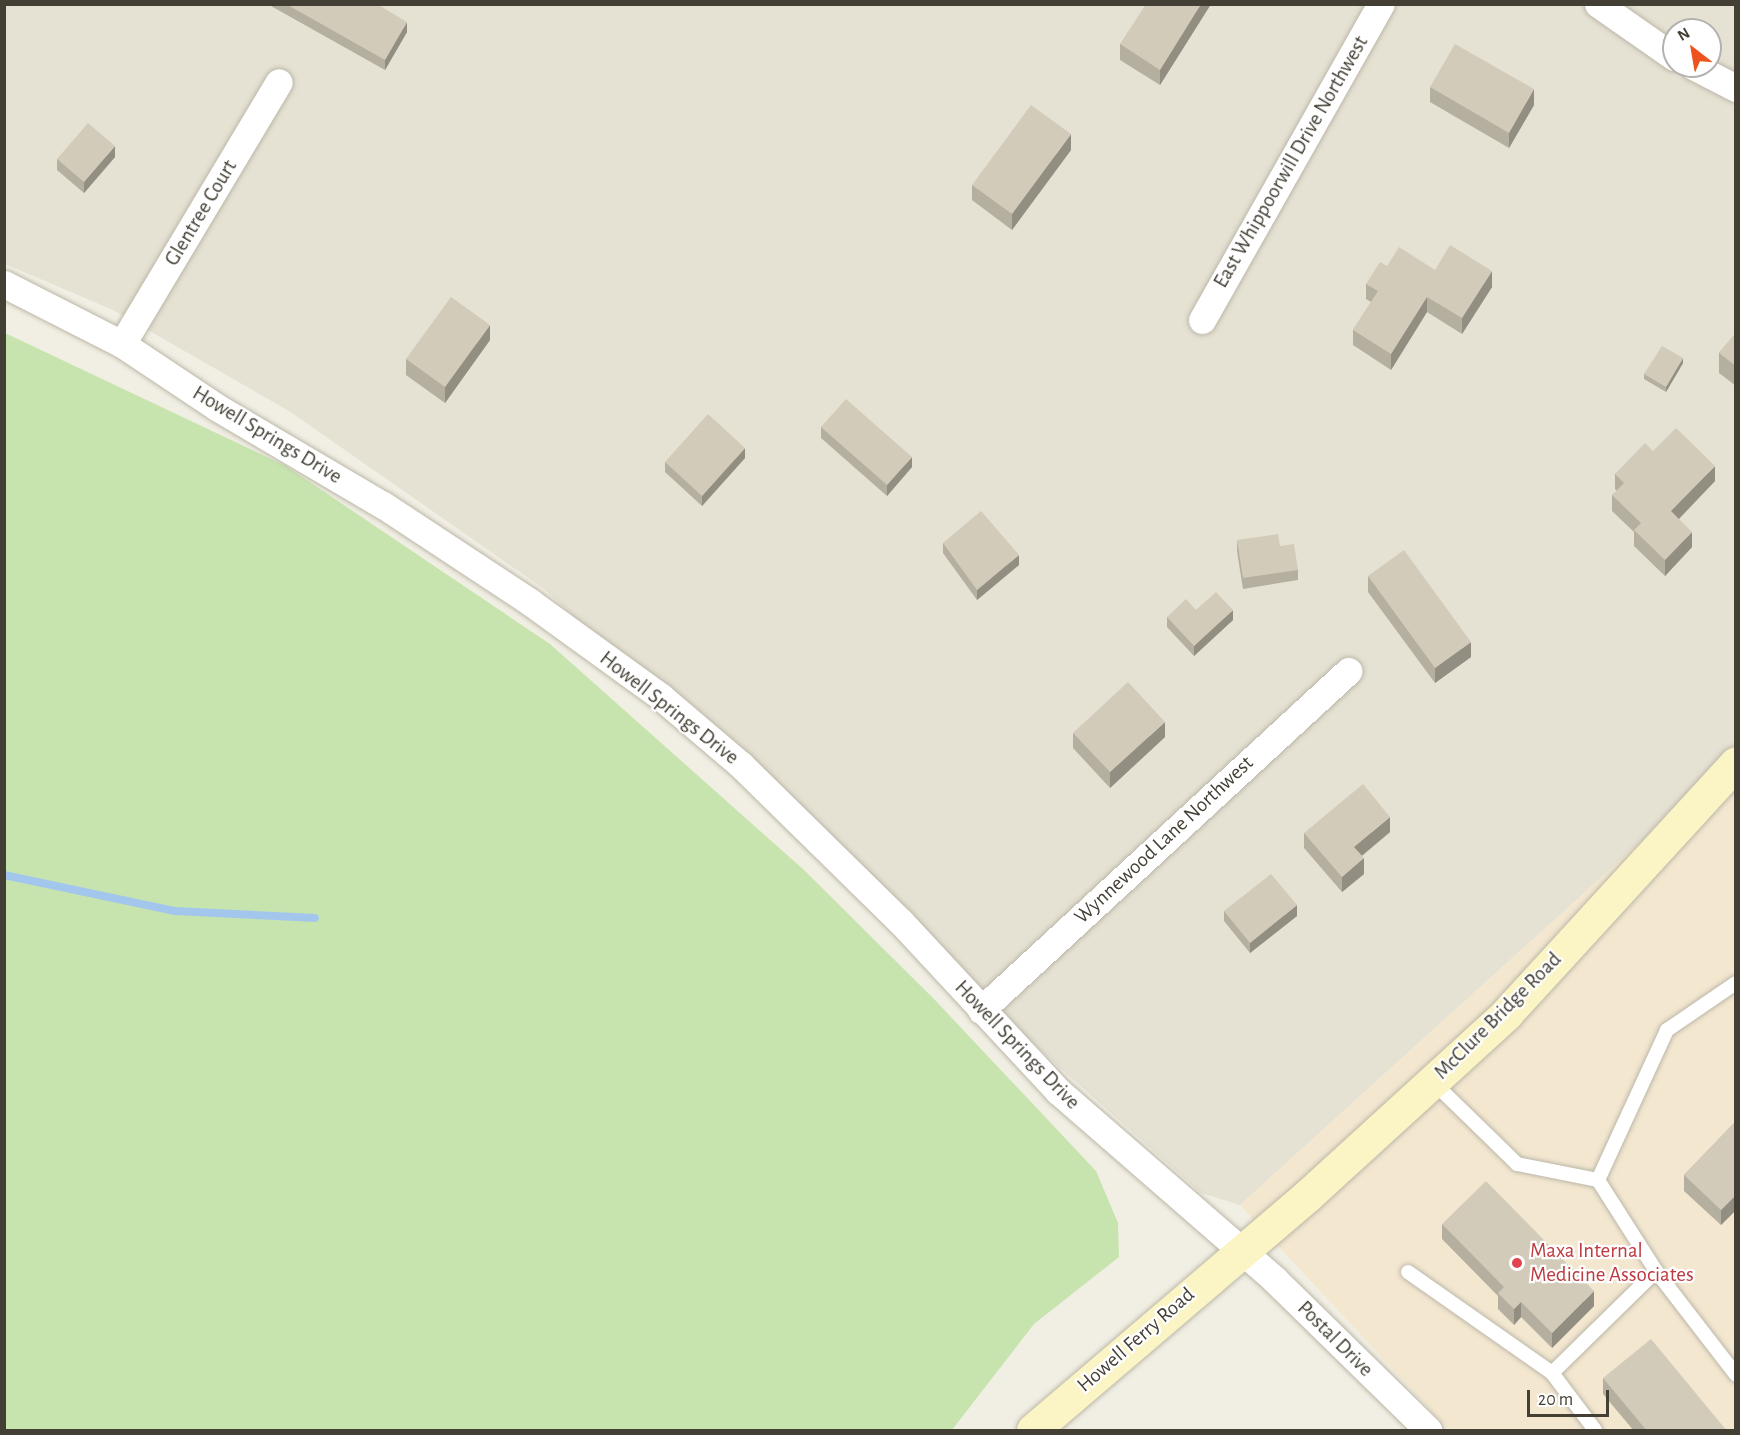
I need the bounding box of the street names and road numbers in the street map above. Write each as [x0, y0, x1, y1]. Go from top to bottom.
street label: East Whippoorwill Drive Northwest [1208, 31, 1374, 293]
street label: Glentree Court [160, 155, 242, 271]
street label: Howell Springs Drive [188, 381, 346, 489]
street label: Howell Springs Drive [594, 646, 744, 770]
street label: Wynnewood Lane Northwest [1069, 751, 1259, 929]
street label: McClure Bridge Road [1429, 947, 1567, 1085]
street label: Howell Springs Drive [949, 975, 1085, 1115]
street label: Howell Ferry Road [1072, 1282, 1200, 1398]
street label: Postal Drive [1292, 1296, 1378, 1382]

